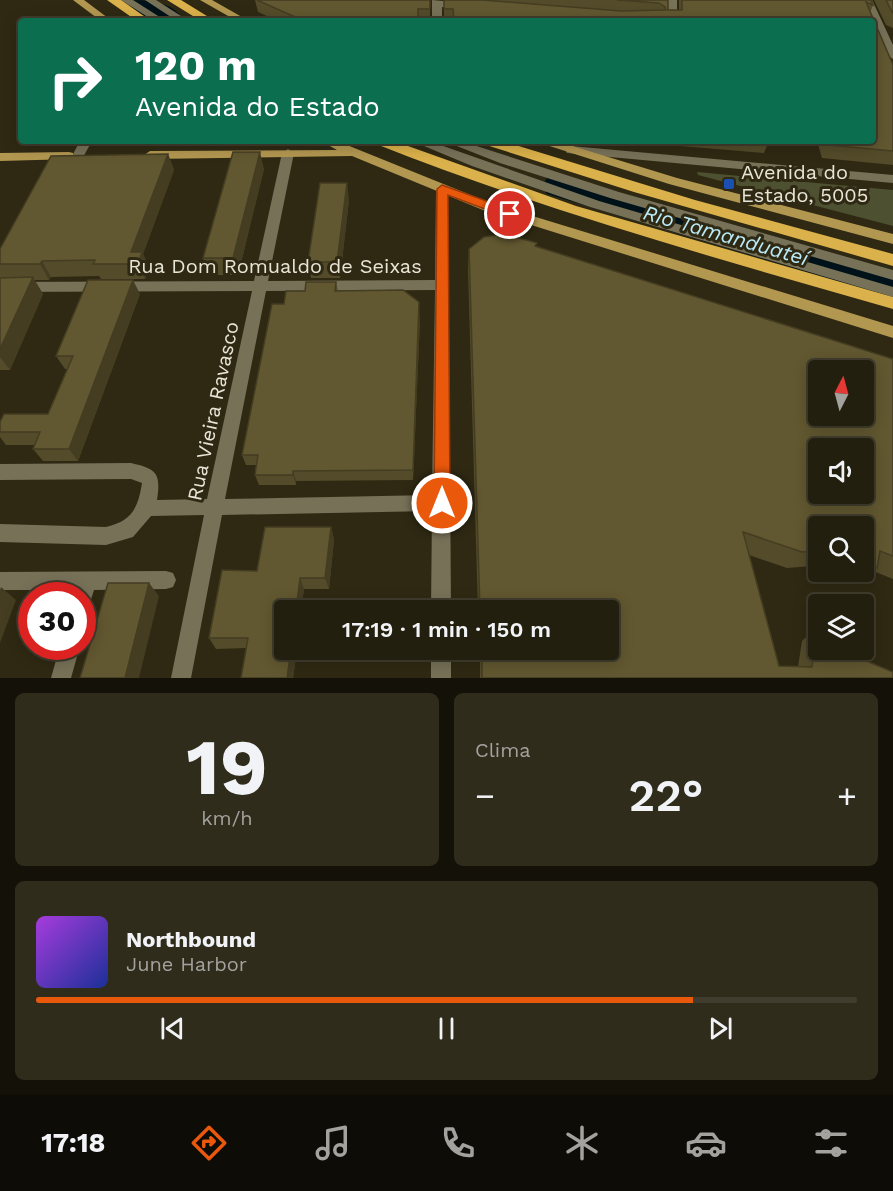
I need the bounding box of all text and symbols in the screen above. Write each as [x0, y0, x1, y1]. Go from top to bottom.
text: 120 m [135, 41, 257, 90]
icon: right [36, 42, 114, 120]
text: Avenida do Estado [135, 91, 380, 123]
place label: Avenida do Estado, 5005 [741, 160, 868, 207]
marker: Avenida do Estado, 5005 [722, 177, 736, 191]
pin [484, 188, 535, 239]
icon: arrive [493, 197, 526, 230]
water label: Rio Tamanduateí [641, 199, 814, 271]
street label: Rua Dom Romualdo de Seixas [128, 254, 422, 278]
street label: Rua Vieira Ravasco [182, 319, 244, 503]
north arrow [808, 360, 874, 426]
map controls [808, 360, 874, 660]
button: sound [808, 438, 874, 504]
position arrow [410, 471, 474, 535]
button: search [808, 516, 874, 582]
speed limit sign: 30 [18, 582, 96, 660]
button: layers [808, 594, 874, 660]
text: 17:19 · 1 min · 150 m [342, 617, 551, 642]
text: 19 [186, 721, 268, 813]
text: Clima [475, 738, 531, 762]
text: 22° [629, 769, 703, 822]
text: − [475, 776, 495, 815]
text: + [837, 776, 857, 815]
text: km/h [201, 806, 253, 830]
text: Northbound [126, 927, 256, 952]
text: June Harbor [126, 952, 247, 976]
icon: previous [156, 1012, 189, 1045]
icon: pause [430, 1012, 463, 1045]
icon: next [704, 1012, 737, 1045]
icon: directions [188, 1122, 230, 1164]
icon: music [312, 1122, 354, 1164]
icon: phone [437, 1122, 479, 1164]
icon: climate [561, 1122, 603, 1164]
icon: car [685, 1122, 727, 1164]
icon: filters [810, 1122, 852, 1164]
text: 17:18 [41, 1127, 105, 1159]

